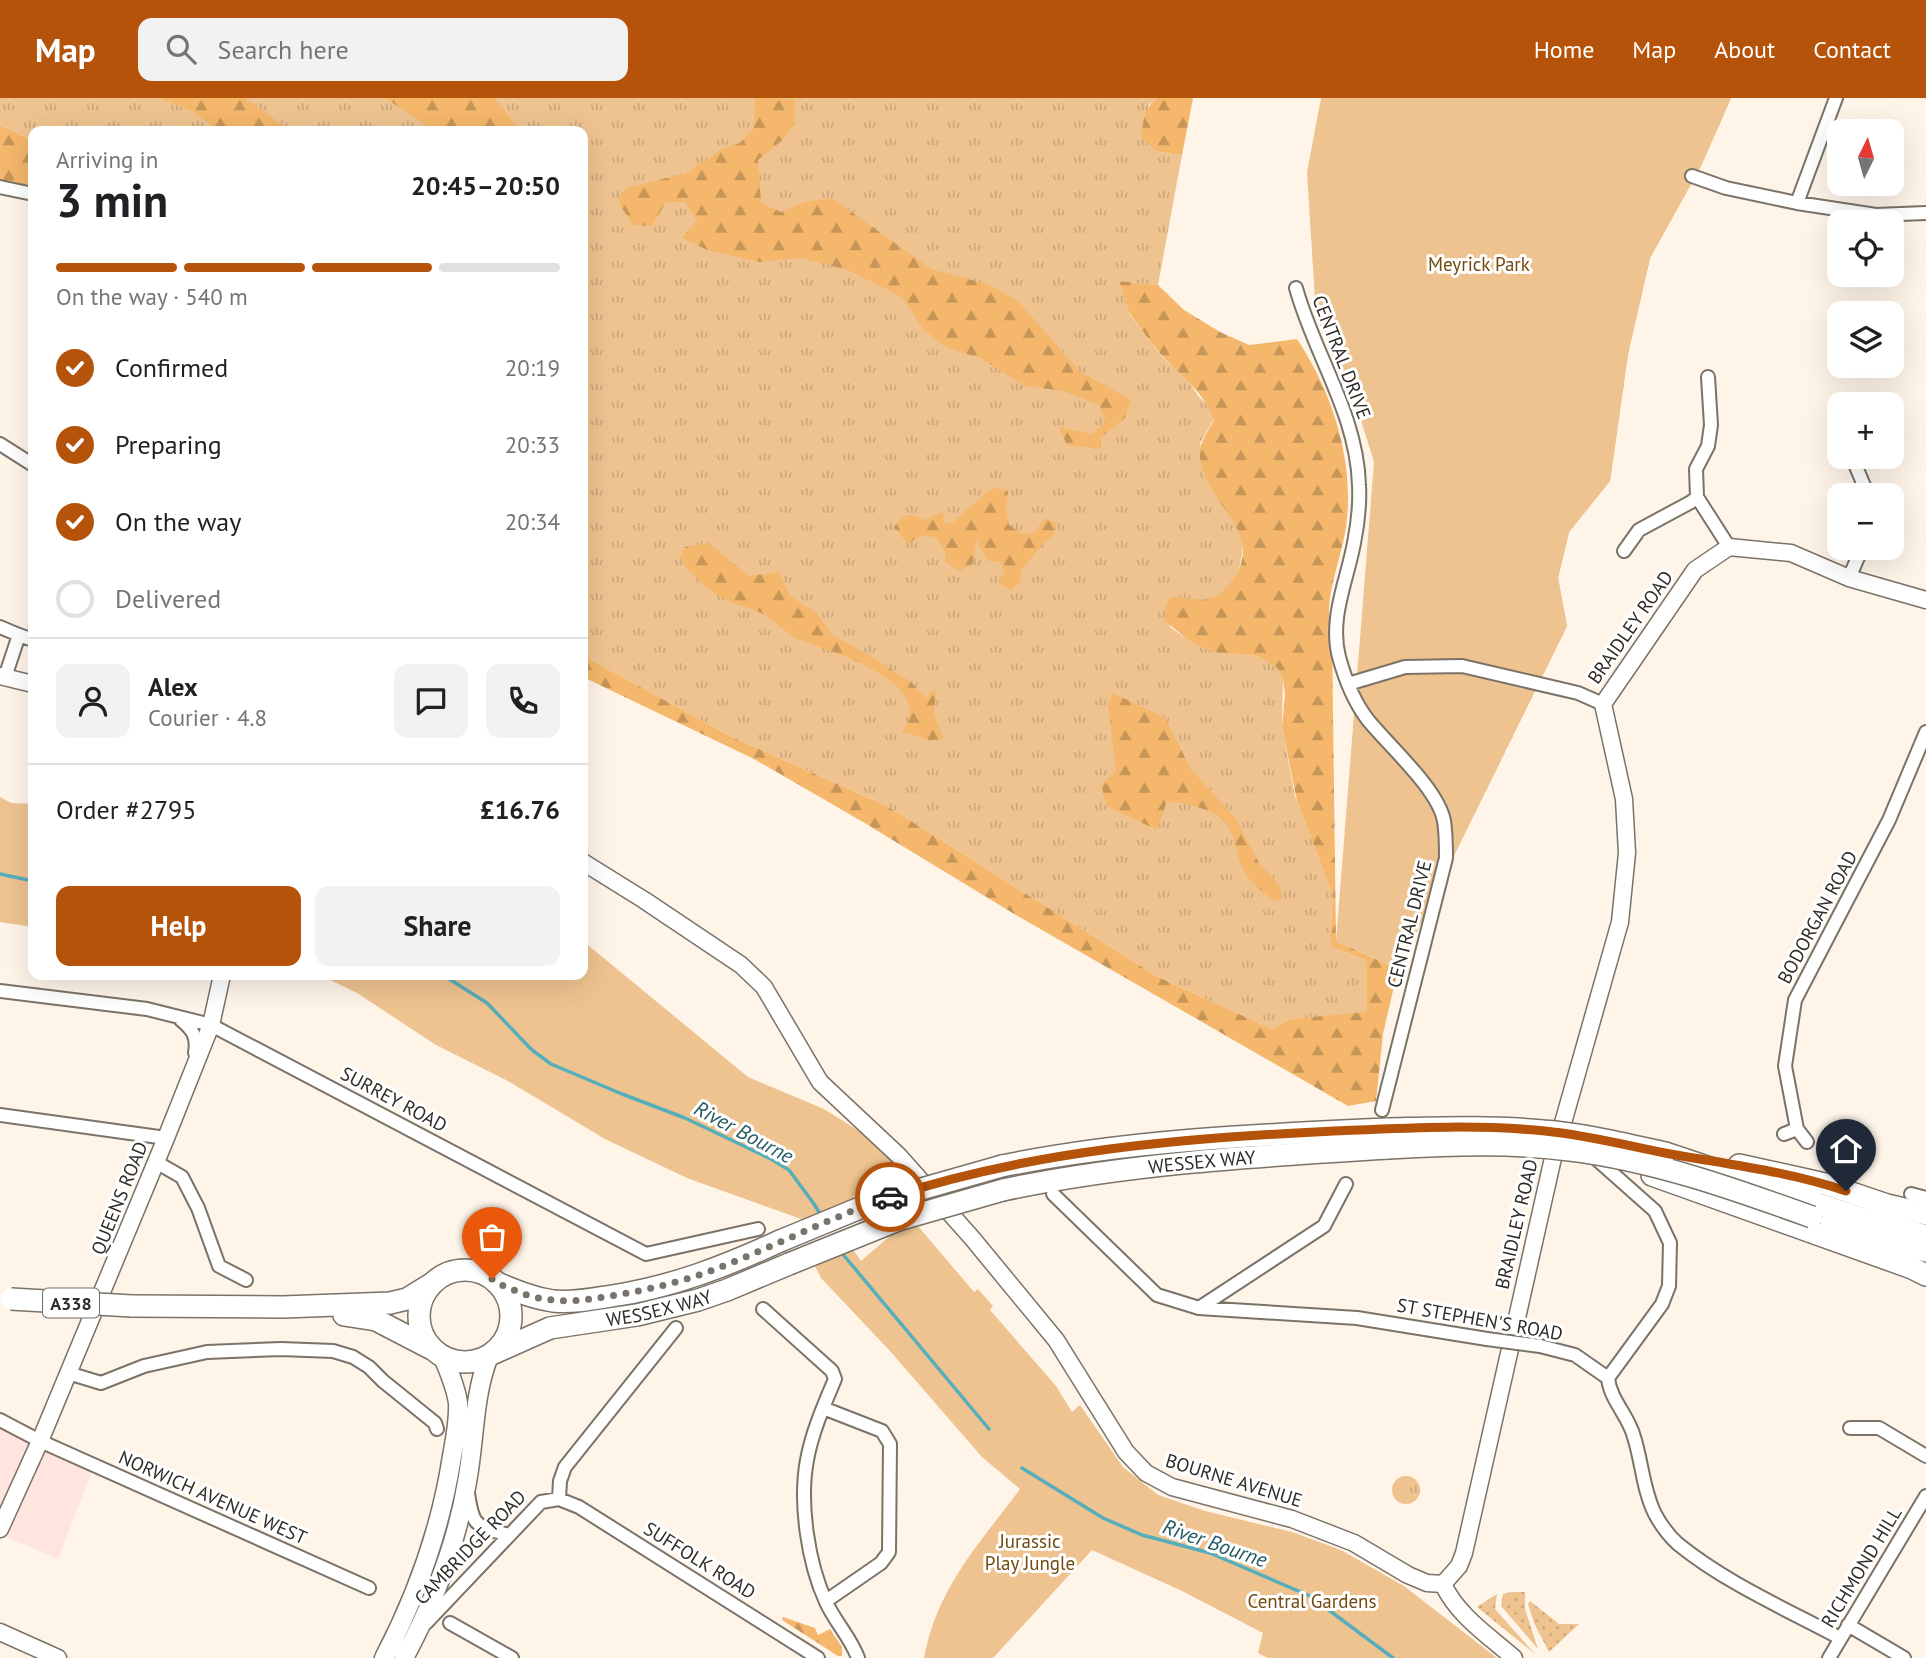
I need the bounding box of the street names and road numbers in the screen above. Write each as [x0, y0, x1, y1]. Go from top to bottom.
street label: CENTRAL DRIVE [1307, 292, 1377, 422]
street label: BRAIDLEY ROAD [1582, 566, 1678, 688]
street label: BODORGAN ROAD [1772, 846, 1862, 988]
street label: CENTRAL DRIVE [1382, 858, 1436, 990]
street label: SURREY ROAD [337, 1061, 451, 1137]
street label: QUEENS ROAD [85, 1138, 153, 1258]
street label: WESSEX WAY [1147, 1145, 1257, 1179]
street label: BRAIDLEY ROAD [1489, 1157, 1543, 1291]
street label: WESSEX WAY [604, 1284, 715, 1331]
road number: A338 [43, 1288, 99, 1318]
street label: ST STEPHEN'S ROAD [1395, 1293, 1565, 1345]
street label: NORWICH AVENUE WEST [115, 1445, 311, 1550]
street label: BOURNE AVENUE [1163, 1448, 1305, 1512]
street label: CAMBRIDGE ROAD [409, 1485, 531, 1609]
street label: RICHMOND HILL [1816, 1502, 1907, 1632]
street label: SUFFOLK ROAD [640, 1516, 760, 1604]

